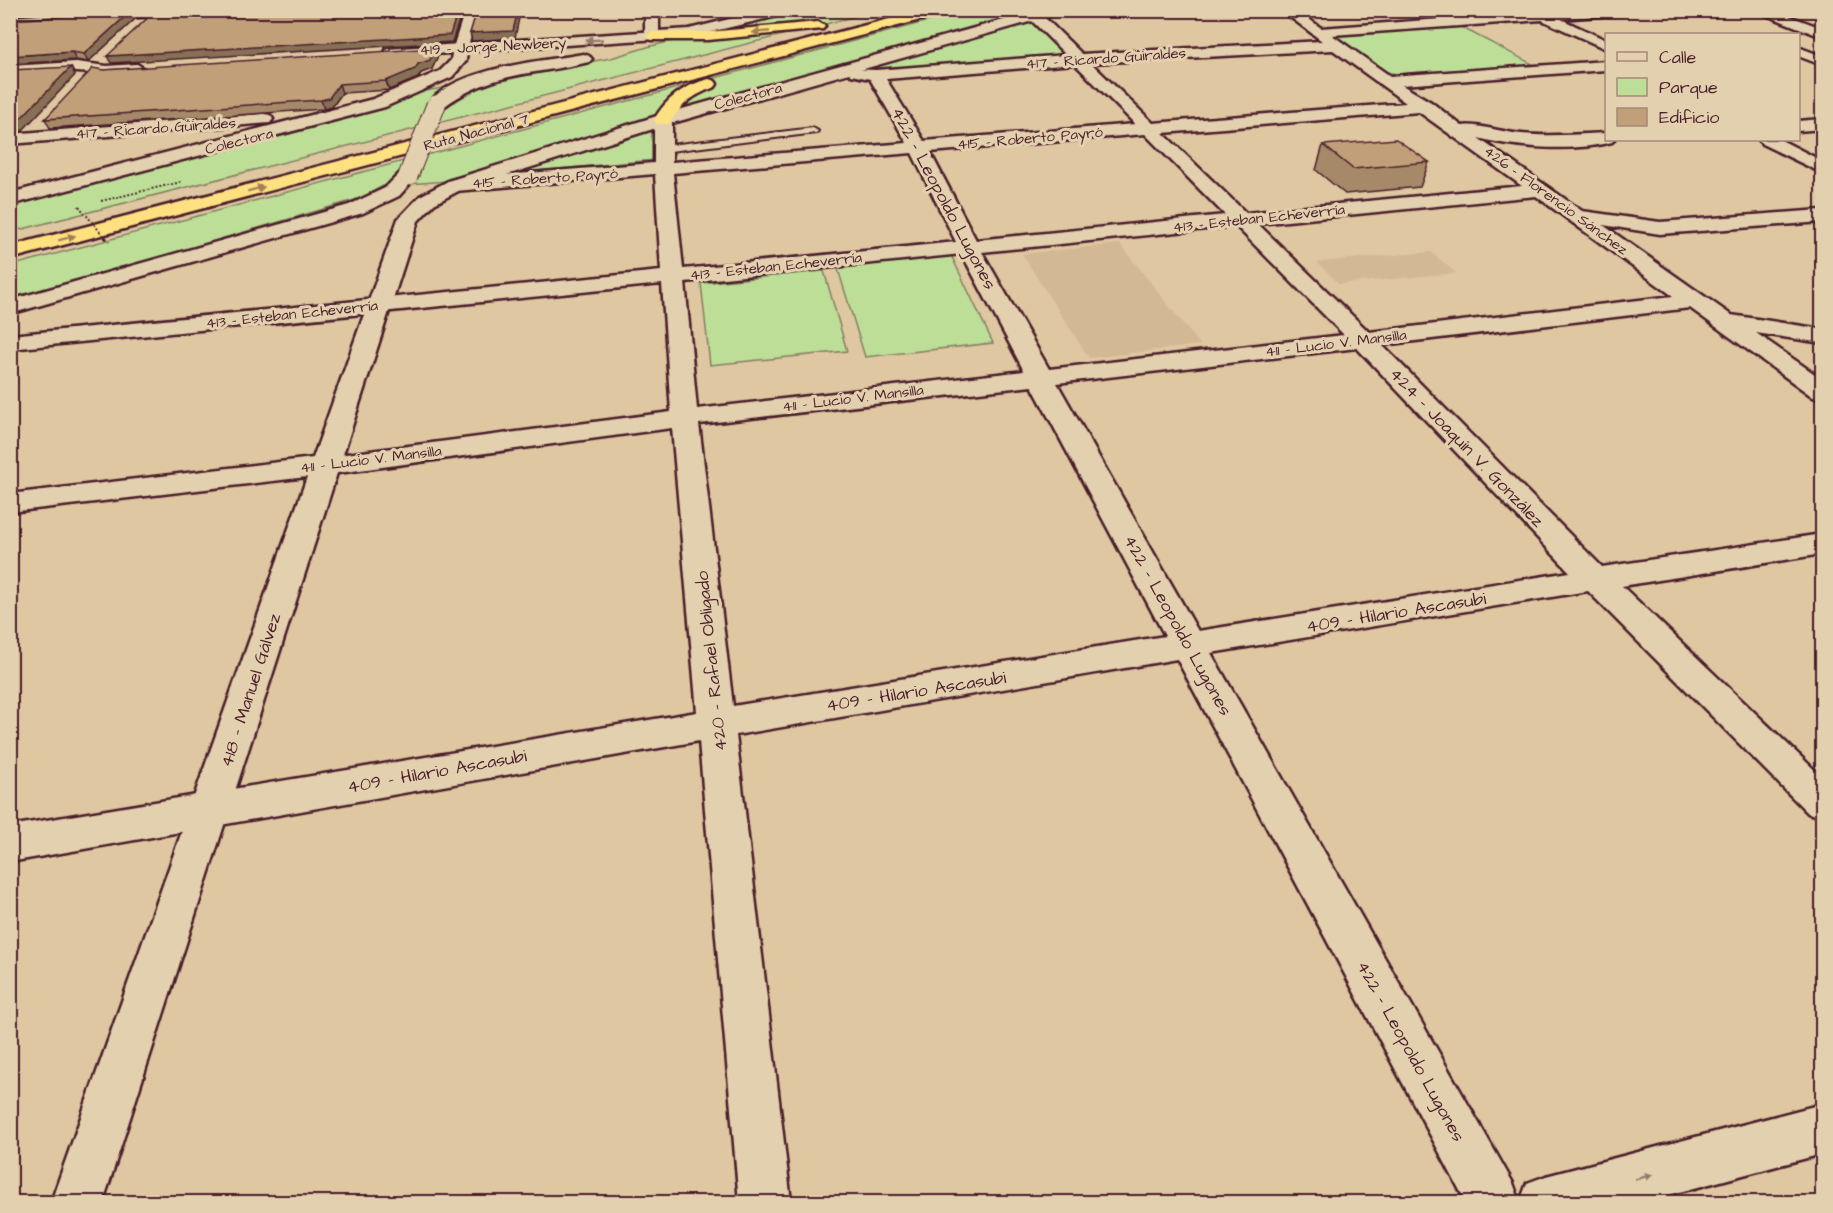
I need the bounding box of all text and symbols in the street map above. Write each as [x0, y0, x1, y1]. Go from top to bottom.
one-way arrow [752, 27, 771, 37]
street label: 419 - Jorge Newbery [419, 32, 567, 62]
legend [1605, 33, 1800, 141]
one-way arrow [584, 35, 603, 44]
street label: 417 - Ricardo Güiraldes [1025, 42, 1187, 75]
text: Calle [1659, 45, 1697, 70]
text: Parque [1659, 75, 1718, 100]
street label: Colectora [712, 77, 785, 116]
street label: 422 - Leopoldo Lugones [884, 103, 1002, 294]
text: Edificio [1659, 105, 1719, 130]
street label: Ruta Nacional 7 [421, 108, 531, 157]
street label: 417 - Ricardo Güiraldes [75, 112, 237, 145]
street label: 415 - Roberto Payró [956, 122, 1104, 156]
street label: Colectora [203, 123, 276, 160]
street label: 426 - Florencio Sánchez [1479, 141, 1632, 260]
street label: 415 - Roberto Payró [471, 163, 619, 195]
one-way arrow [247, 183, 265, 193]
street label: 413 - Esteban Echeverría [1172, 199, 1346, 238]
one-way arrow [58, 233, 76, 242]
street label: 413 - Esteban Echeverría [689, 247, 863, 286]
street label: 413 - Esteban Echeverría [205, 295, 379, 334]
street label: 411 - Lucio V. Mansilla [1264, 324, 1408, 363]
street label: 424 - Joaquín V. González [1384, 362, 1550, 533]
street label: 411 - Lucio V. Mansilla [781, 379, 925, 418]
street label: 411 - Lucio V. Mansilla [299, 440, 443, 479]
street label: 422 - Leopoldo Lugones [1116, 530, 1238, 721]
street label: 420 - Rafael Obligado [690, 570, 734, 752]
street label: 409 - Hilario Ascasubi [1304, 586, 1488, 639]
street label: 418 - Manuel Gálvez [214, 610, 287, 770]
street label: 409 - Hilario Ascasubi [824, 665, 1008, 718]
street label: 409 - Hilario Ascasubi [345, 743, 529, 800]
street label: 422 - Leopoldo Lugones [1349, 956, 1471, 1147]
one-way arrow [1634, 1171, 1653, 1181]

